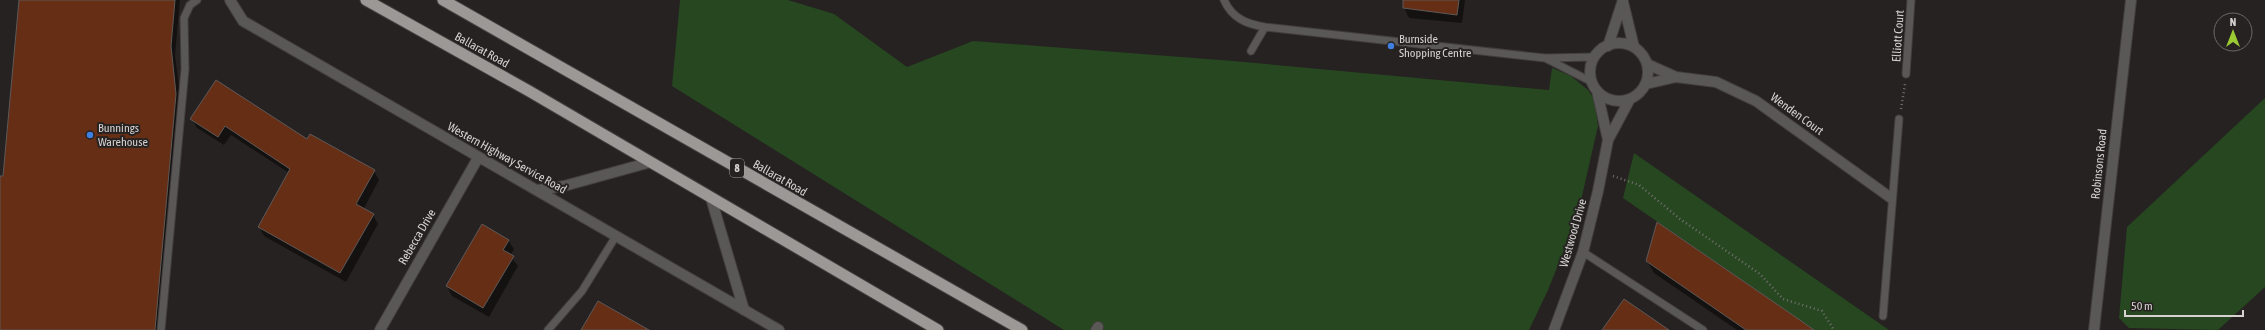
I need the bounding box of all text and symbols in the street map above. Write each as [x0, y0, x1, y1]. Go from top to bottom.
street label: Elliott Court [1889, 9, 1907, 62]
north arrow [2213, 12, 2253, 52]
text: N [2230, 16, 2236, 28]
street label: Ballarat Road [452, 29, 512, 71]
place label: Burnside Shopping Centre [1399, 32, 1471, 60]
marker: Burnside Shopping Centre [1386, 41, 1396, 51]
street label: Wenden Court [1768, 90, 1827, 138]
street label: Western Highway Service Road [445, 119, 569, 197]
place label: Bunnings Warehouse [98, 121, 148, 149]
street label: Robinsons Road [2088, 128, 2110, 200]
marker: Bunnings Warehouse [85, 130, 95, 140]
street label: Ballarat Road [750, 157, 810, 199]
road number: 8 [730, 159, 744, 177]
street label: Westwood Drive [1557, 197, 1589, 269]
street label: Rebecca Drive [395, 207, 439, 267]
scale bar [2125, 292, 2243, 318]
text: 50 m [2131, 299, 2153, 313]

